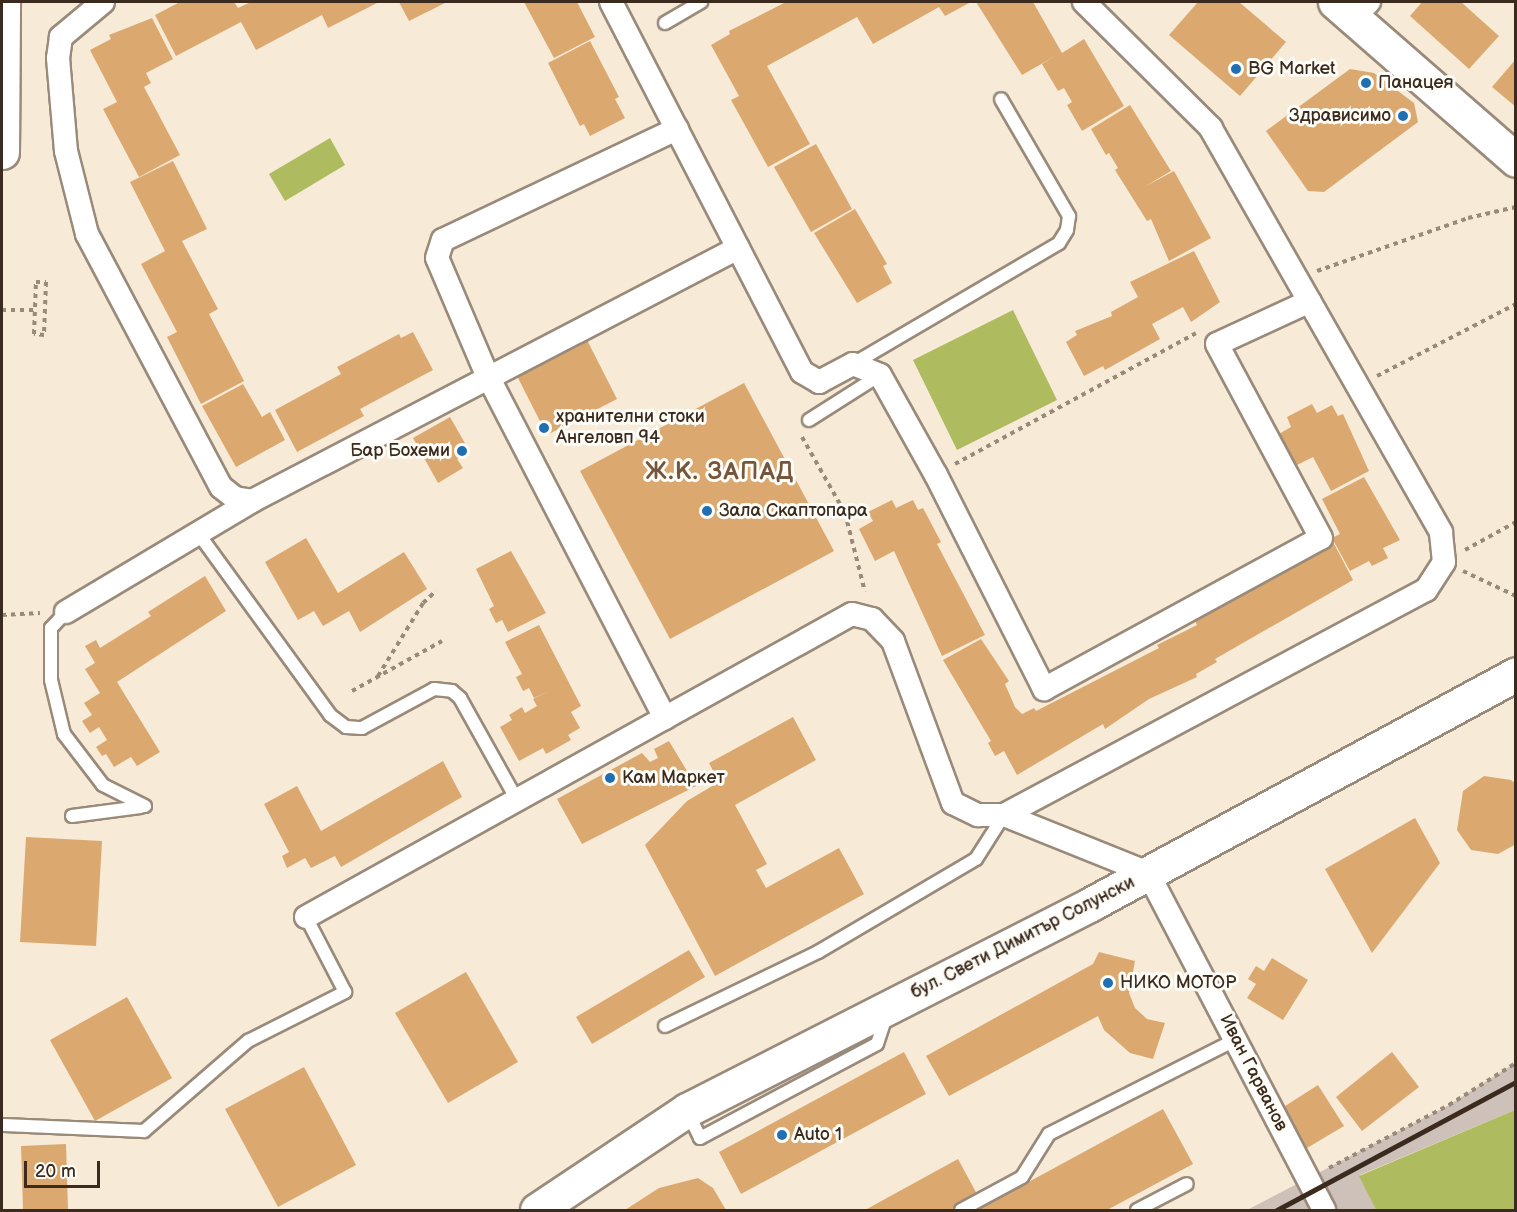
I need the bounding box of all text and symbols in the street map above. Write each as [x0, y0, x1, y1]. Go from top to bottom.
place label: BG Market [1248, 58, 1336, 80]
marker: BG Market [1229, 62, 1243, 76]
place label: Панацея [1378, 72, 1454, 94]
marker: Панацея [1359, 76, 1373, 90]
place label: Здрависимо [1289, 105, 1391, 127]
marker: Здрависимо [1396, 109, 1410, 123]
place label: хранителни стоки Ангеловп 94 [556, 407, 705, 450]
marker: хранителни стоки Ангеловп 94 [537, 421, 551, 435]
place label: Бар Бохеми [350, 440, 450, 462]
marker: Бар Бохеми [455, 444, 469, 458]
district label: Ж.К. ЗАПАД [645, 458, 795, 486]
place label: Зала Скаптопара [719, 500, 868, 522]
marker: Зала Скаптопара [700, 504, 714, 518]
place label: Кам Маркет [622, 767, 725, 789]
marker: Кам Маркет [603, 771, 617, 785]
street label: бул. Свети Димитър Солунски [907, 872, 1139, 1004]
place label: НИКО МОТОР [1120, 972, 1236, 994]
marker: НИКО МОТОР [1101, 976, 1115, 990]
street label: Иван Гарванов [1214, 1011, 1292, 1135]
place label: Auto 1 [794, 1124, 842, 1146]
marker: Auto 1 [775, 1128, 789, 1142]
scale bar [27, 1149, 104, 1187]
text: 20 m [35, 1161, 76, 1182]

